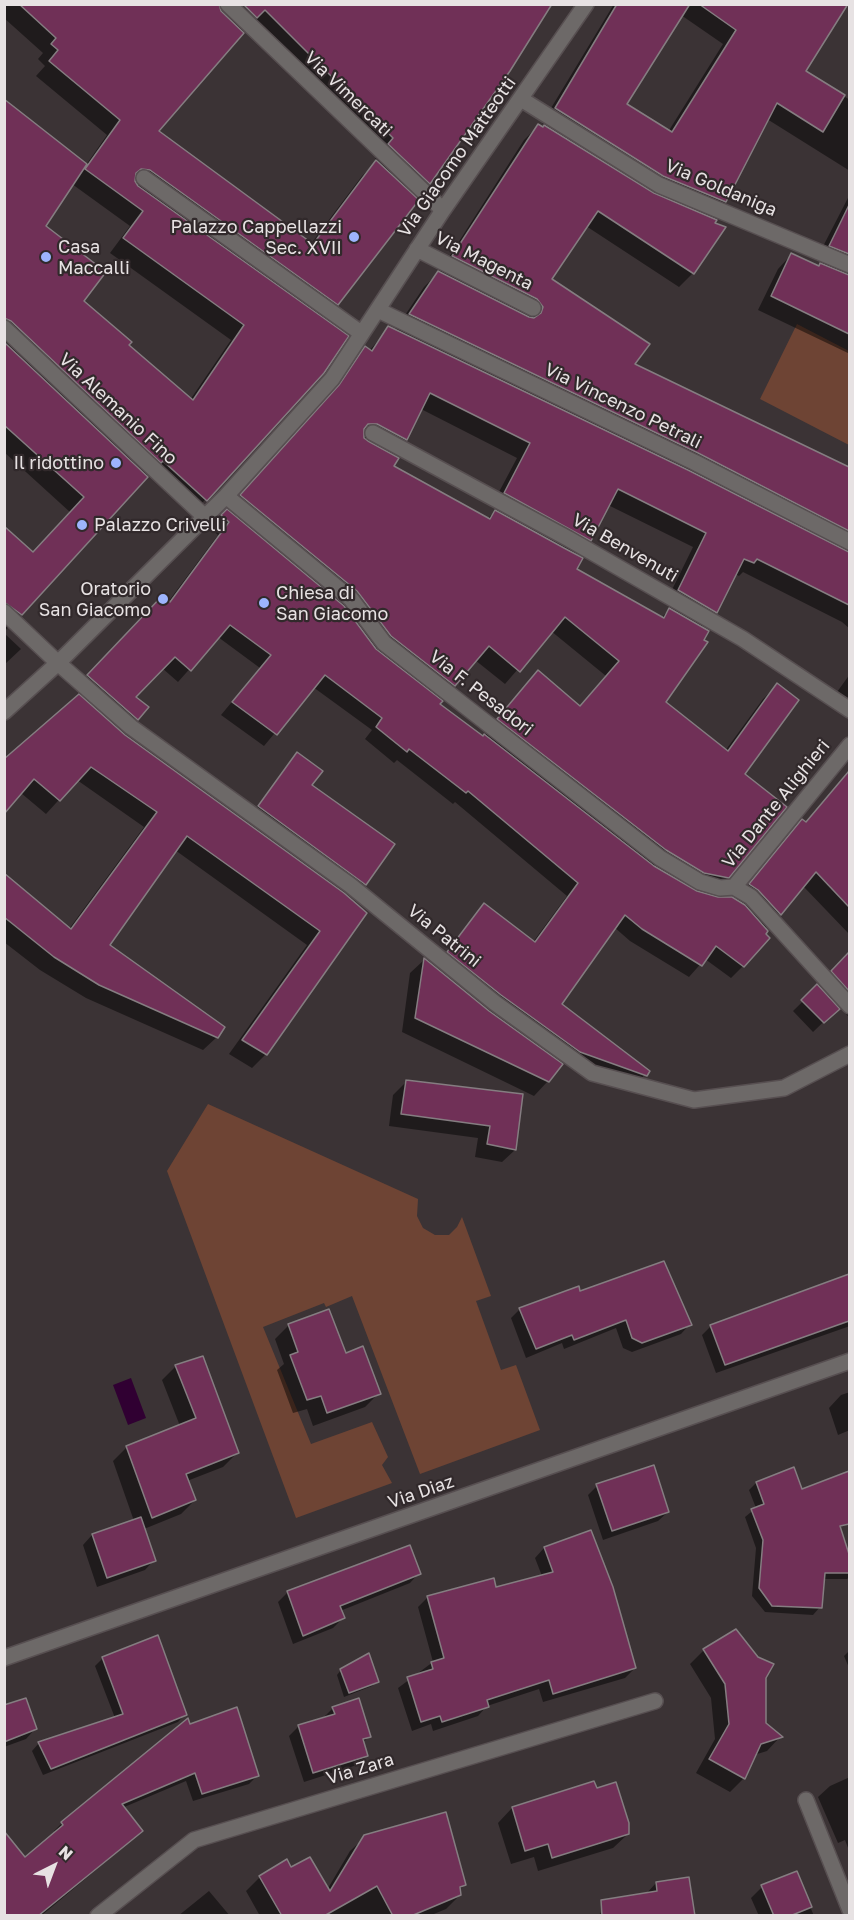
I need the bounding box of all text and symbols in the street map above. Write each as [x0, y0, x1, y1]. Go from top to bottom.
street label: Via Vimercati [300, 47, 396, 141]
street label: Via Giacomo Matteotti [393, 73, 521, 241]
street label: Via Goldaniga [662, 155, 780, 221]
place label: Palazzo Cappellazzi Sec. XVII [170, 216, 342, 258]
street label: Via Magenta [431, 227, 537, 295]
marker: Palazzo Cappellazzi Sec. XVII [347, 230, 361, 244]
place label: Casa Maccalli [58, 236, 130, 278]
marker: Casa Maccalli [39, 250, 53, 264]
street label: Via Alemanio Fino [54, 349, 182, 469]
street label: Via Vincenzo Petrali [541, 359, 705, 453]
place label: Il ridottino [13, 452, 104, 474]
marker: Il ridottino [109, 456, 123, 470]
street label: Via Benvenuti [568, 509, 682, 587]
place label: Palazzo Crivelli [94, 514, 226, 536]
marker: Palazzo Crivelli [75, 518, 89, 532]
place label: Oratorio San Giacomo [39, 578, 151, 620]
place label: Chiesa di San Giacomo [276, 582, 388, 624]
marker: Oratorio San Giacomo [156, 592, 170, 606]
marker: Chiesa di San Giacomo [257, 596, 271, 610]
street label: Via F. Pesadori [425, 646, 537, 740]
street label: Via Dante Alighieri [718, 735, 834, 873]
street label: Via Patrini [403, 900, 485, 972]
street label: Via Diaz [385, 1471, 457, 1513]
street label: Via Zara [324, 1749, 396, 1789]
north arrow [24, 1836, 84, 1896]
text: N [55, 1841, 77, 1864]

